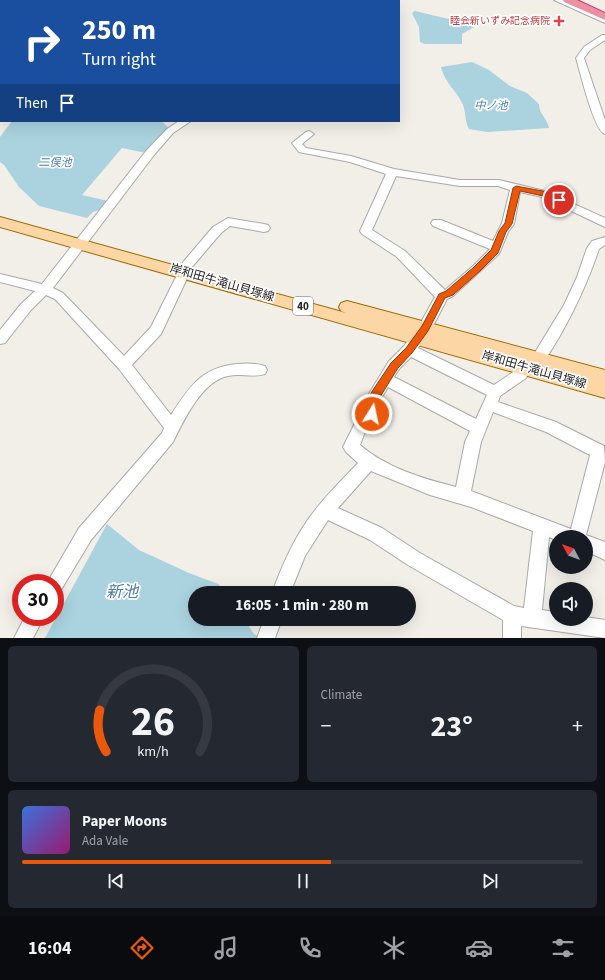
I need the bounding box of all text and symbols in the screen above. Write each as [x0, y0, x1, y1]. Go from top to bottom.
text: 250 m [82, 10, 156, 50]
place label: 睦会新いずみ記念病院 [450, 14, 550, 28]
marker: 睦会新いずみ記念病院 [553, 15, 565, 27]
icon: right [16, 16, 68, 68]
text: Turn right [82, 47, 156, 72]
icon: arrive [56, 92, 78, 114]
text: Then [16, 93, 48, 114]
water label: 中ノ池 [475, 98, 508, 113]
water label: 二俣池 [39, 155, 72, 170]
pin [542, 183, 576, 217]
icon: arrive [548, 189, 570, 211]
street label: 岸和田牛滝山貝塚線 [168, 260, 276, 306]
road number: 40 [293, 297, 313, 315]
street label: 岸和田牛滝山貝塚線 [480, 347, 588, 393]
position arrow [351, 393, 393, 435]
north arrow [549, 530, 593, 574]
map controls [549, 530, 593, 626]
speed limit sign: 30 [12, 574, 64, 626]
water label: 新池 [106, 581, 140, 603]
button: sound [549, 582, 593, 626]
text: 16:05 · 1 min · 280 m [235, 595, 369, 616]
text: Climate [321, 686, 362, 704]
text: 26 [131, 692, 175, 752]
text: 23° [430, 705, 473, 748]
text: − [321, 710, 331, 742]
text: + [572, 710, 583, 742]
text: km/h [137, 741, 169, 762]
text: Paper Moons [82, 811, 167, 832]
text: Ada Vale [82, 832, 128, 850]
icon: previous [105, 870, 127, 892]
icon: pause [292, 870, 314, 892]
icon: next [479, 870, 501, 892]
icon: directions [128, 934, 156, 962]
icon: music [212, 934, 240, 962]
icon: phone [296, 934, 324, 962]
icon: climate [380, 934, 408, 962]
icon: car [465, 934, 493, 962]
icon: filters [549, 934, 577, 962]
text: 16:04 [28, 936, 72, 961]

